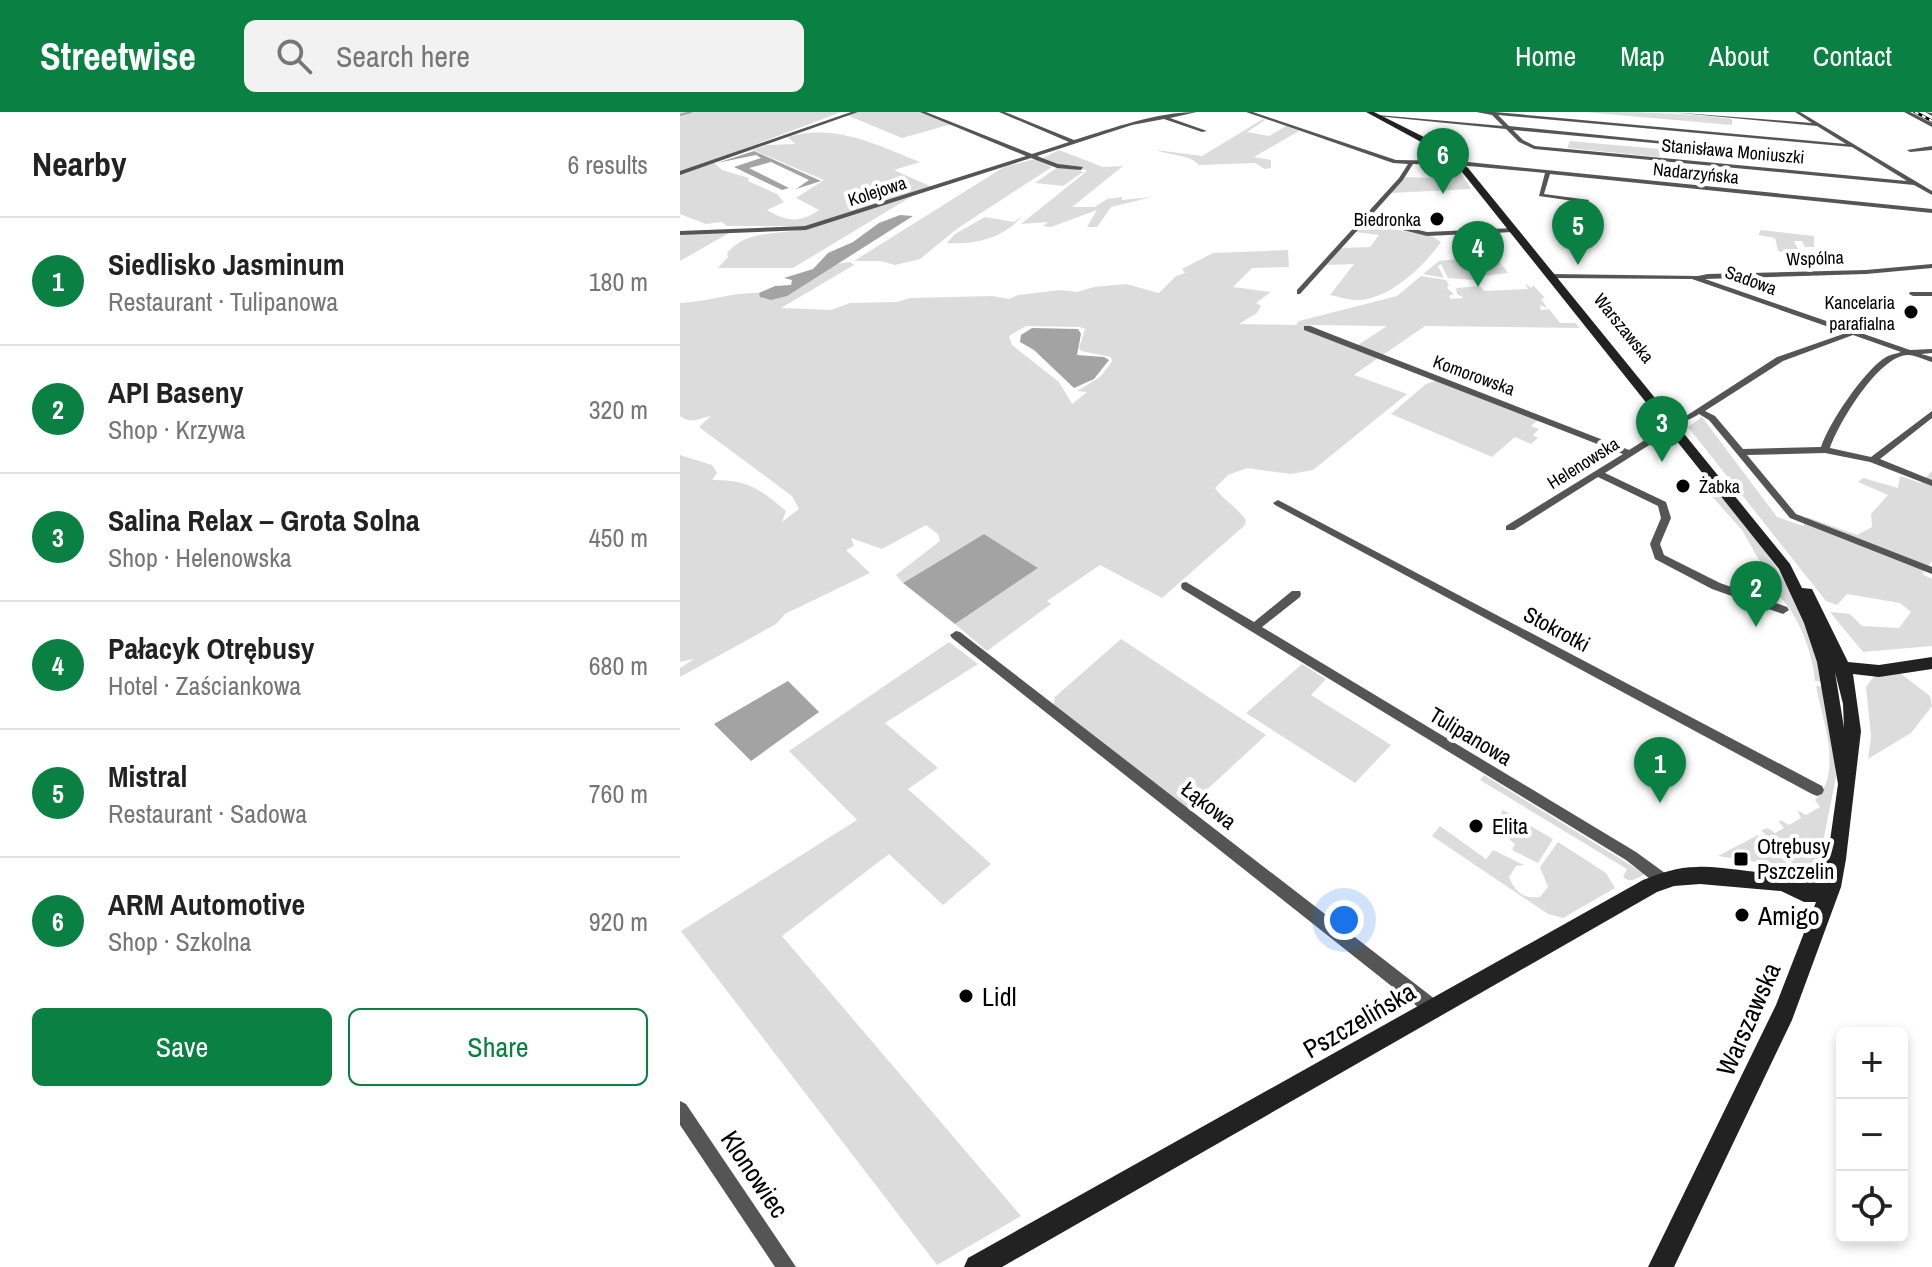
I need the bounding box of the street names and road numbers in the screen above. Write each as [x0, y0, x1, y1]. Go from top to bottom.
street label: Stanisława Moniuszki [1660, 132, 1806, 170]
street label: Nadarzyńska [1652, 156, 1740, 190]
street label: Kolejowa [845, 170, 909, 212]
street label: Wspólna [1786, 245, 1844, 271]
street label: Sadowa [1722, 259, 1780, 301]
street label: Warszawska [1588, 288, 1660, 368]
street label: Komorowska [1430, 349, 1518, 401]
street label: Helenowska [1542, 431, 1624, 495]
street label: Stokrotki [1519, 599, 1595, 659]
street label: Tulipanowa [1424, 700, 1518, 772]
street label: Łąkowa [1175, 774, 1243, 836]
street label: Warszawska [1708, 957, 1788, 1081]
street label: Pszczelińska [1296, 974, 1422, 1066]
street label: Klonowiec [713, 1123, 797, 1225]

